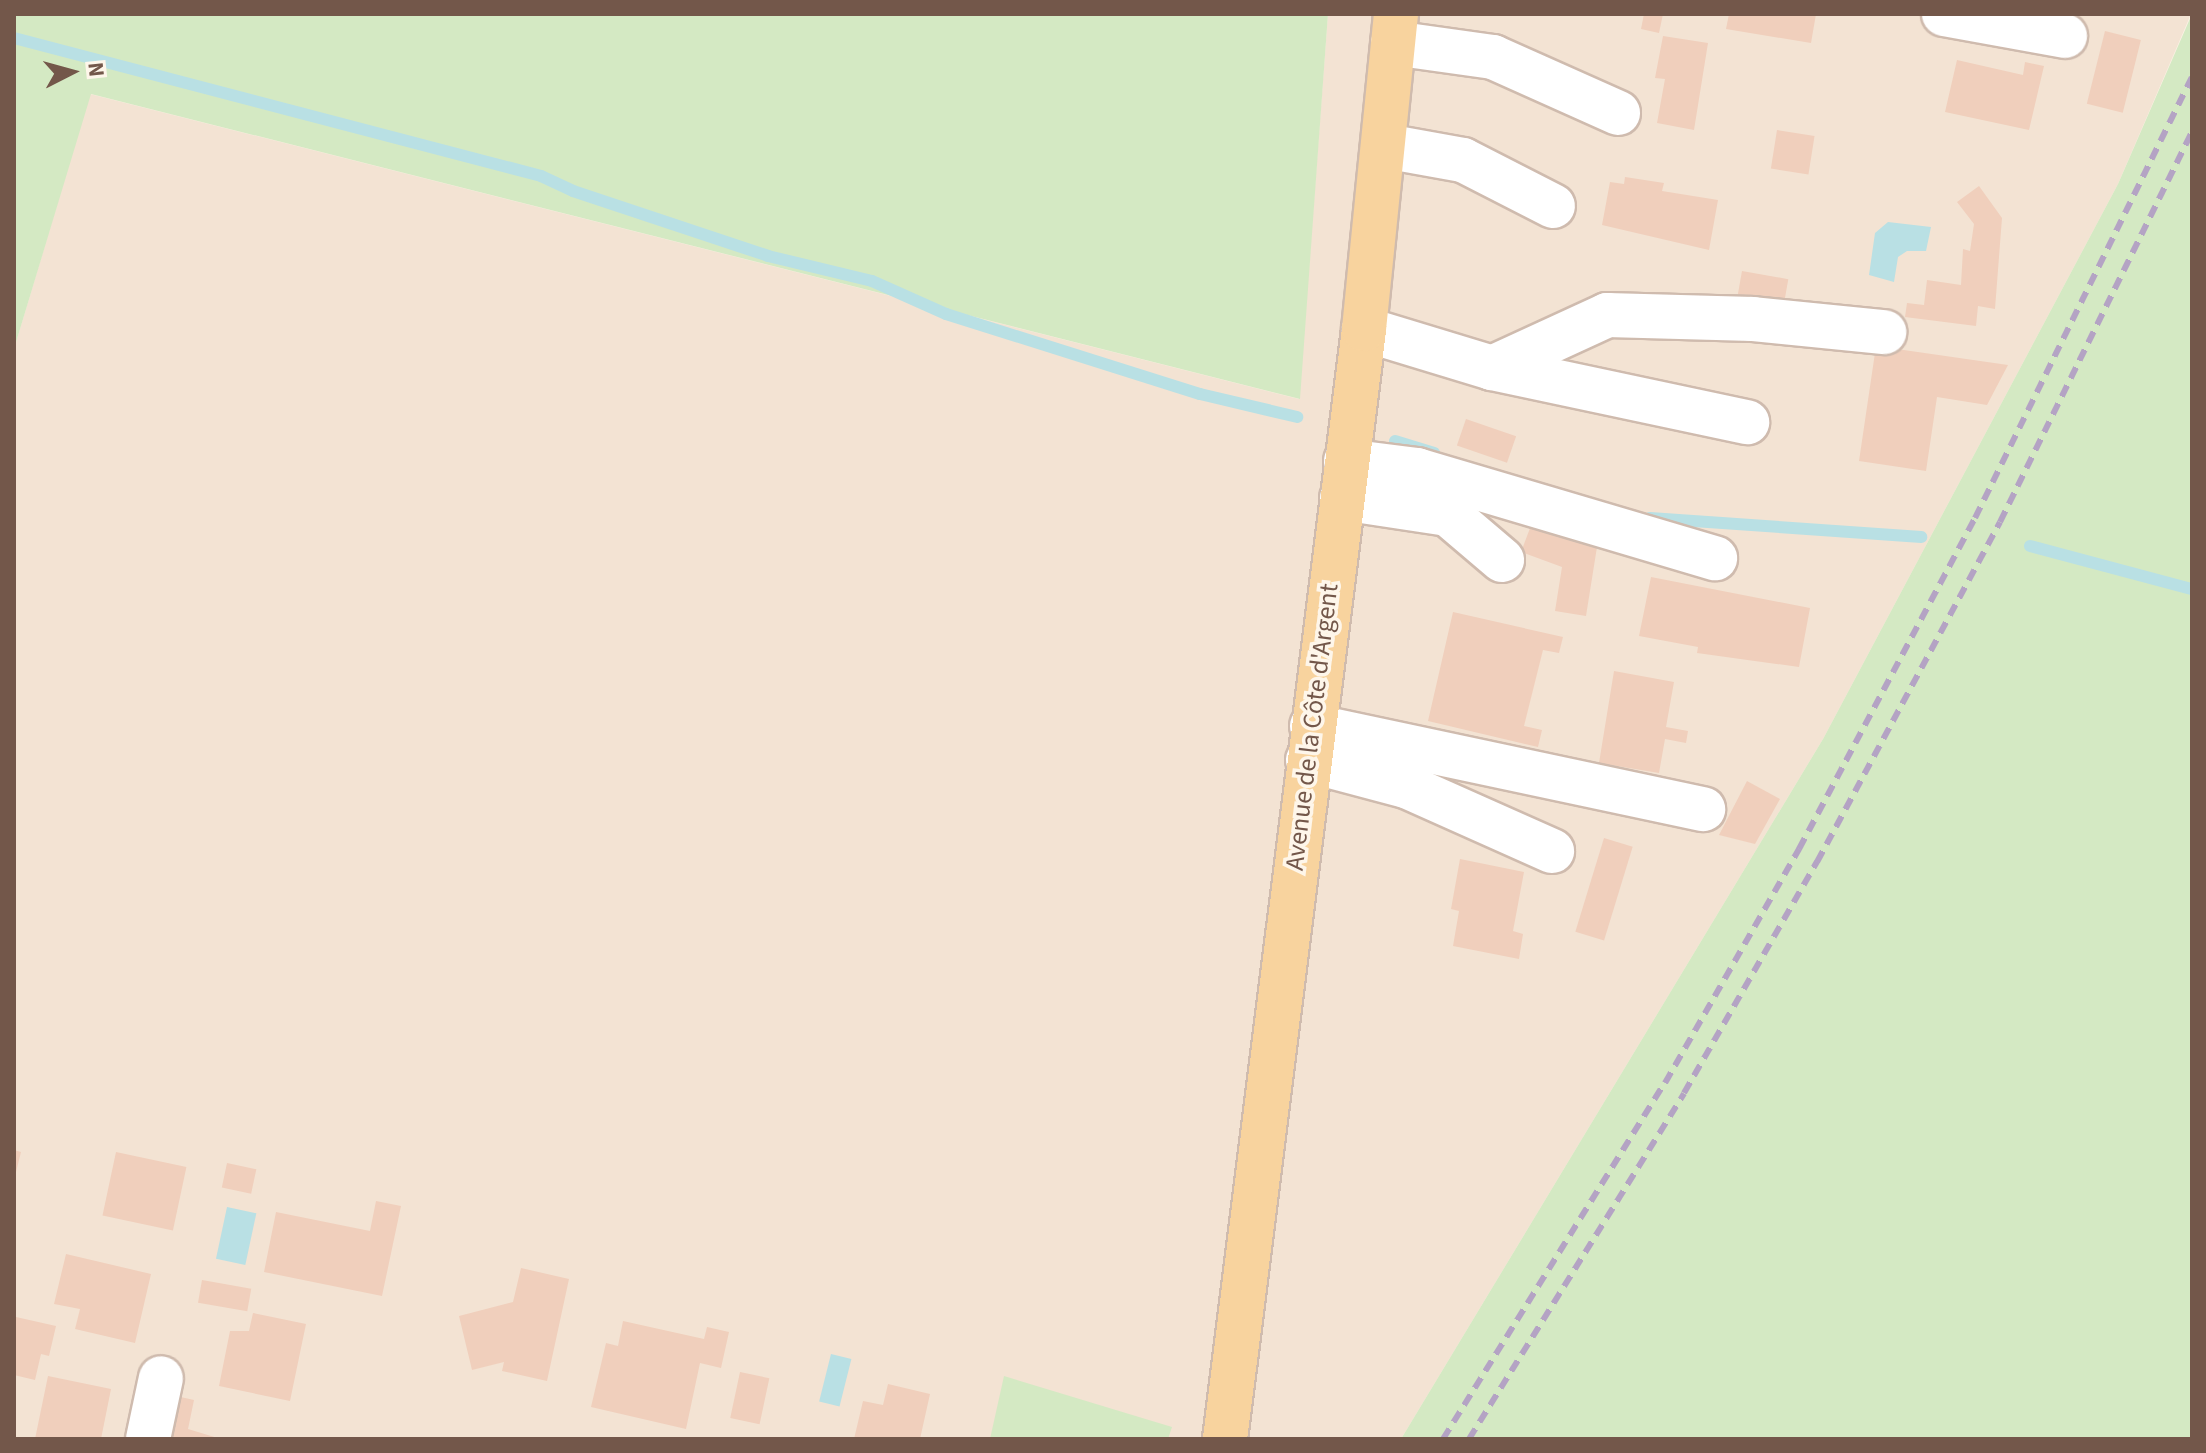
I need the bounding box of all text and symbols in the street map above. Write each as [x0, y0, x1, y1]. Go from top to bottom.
north arrow [32, 32, 112, 112]
text: N [79, 61, 113, 78]
street label: Avenue de la Côte d'Argent [1279, 582, 1345, 872]

